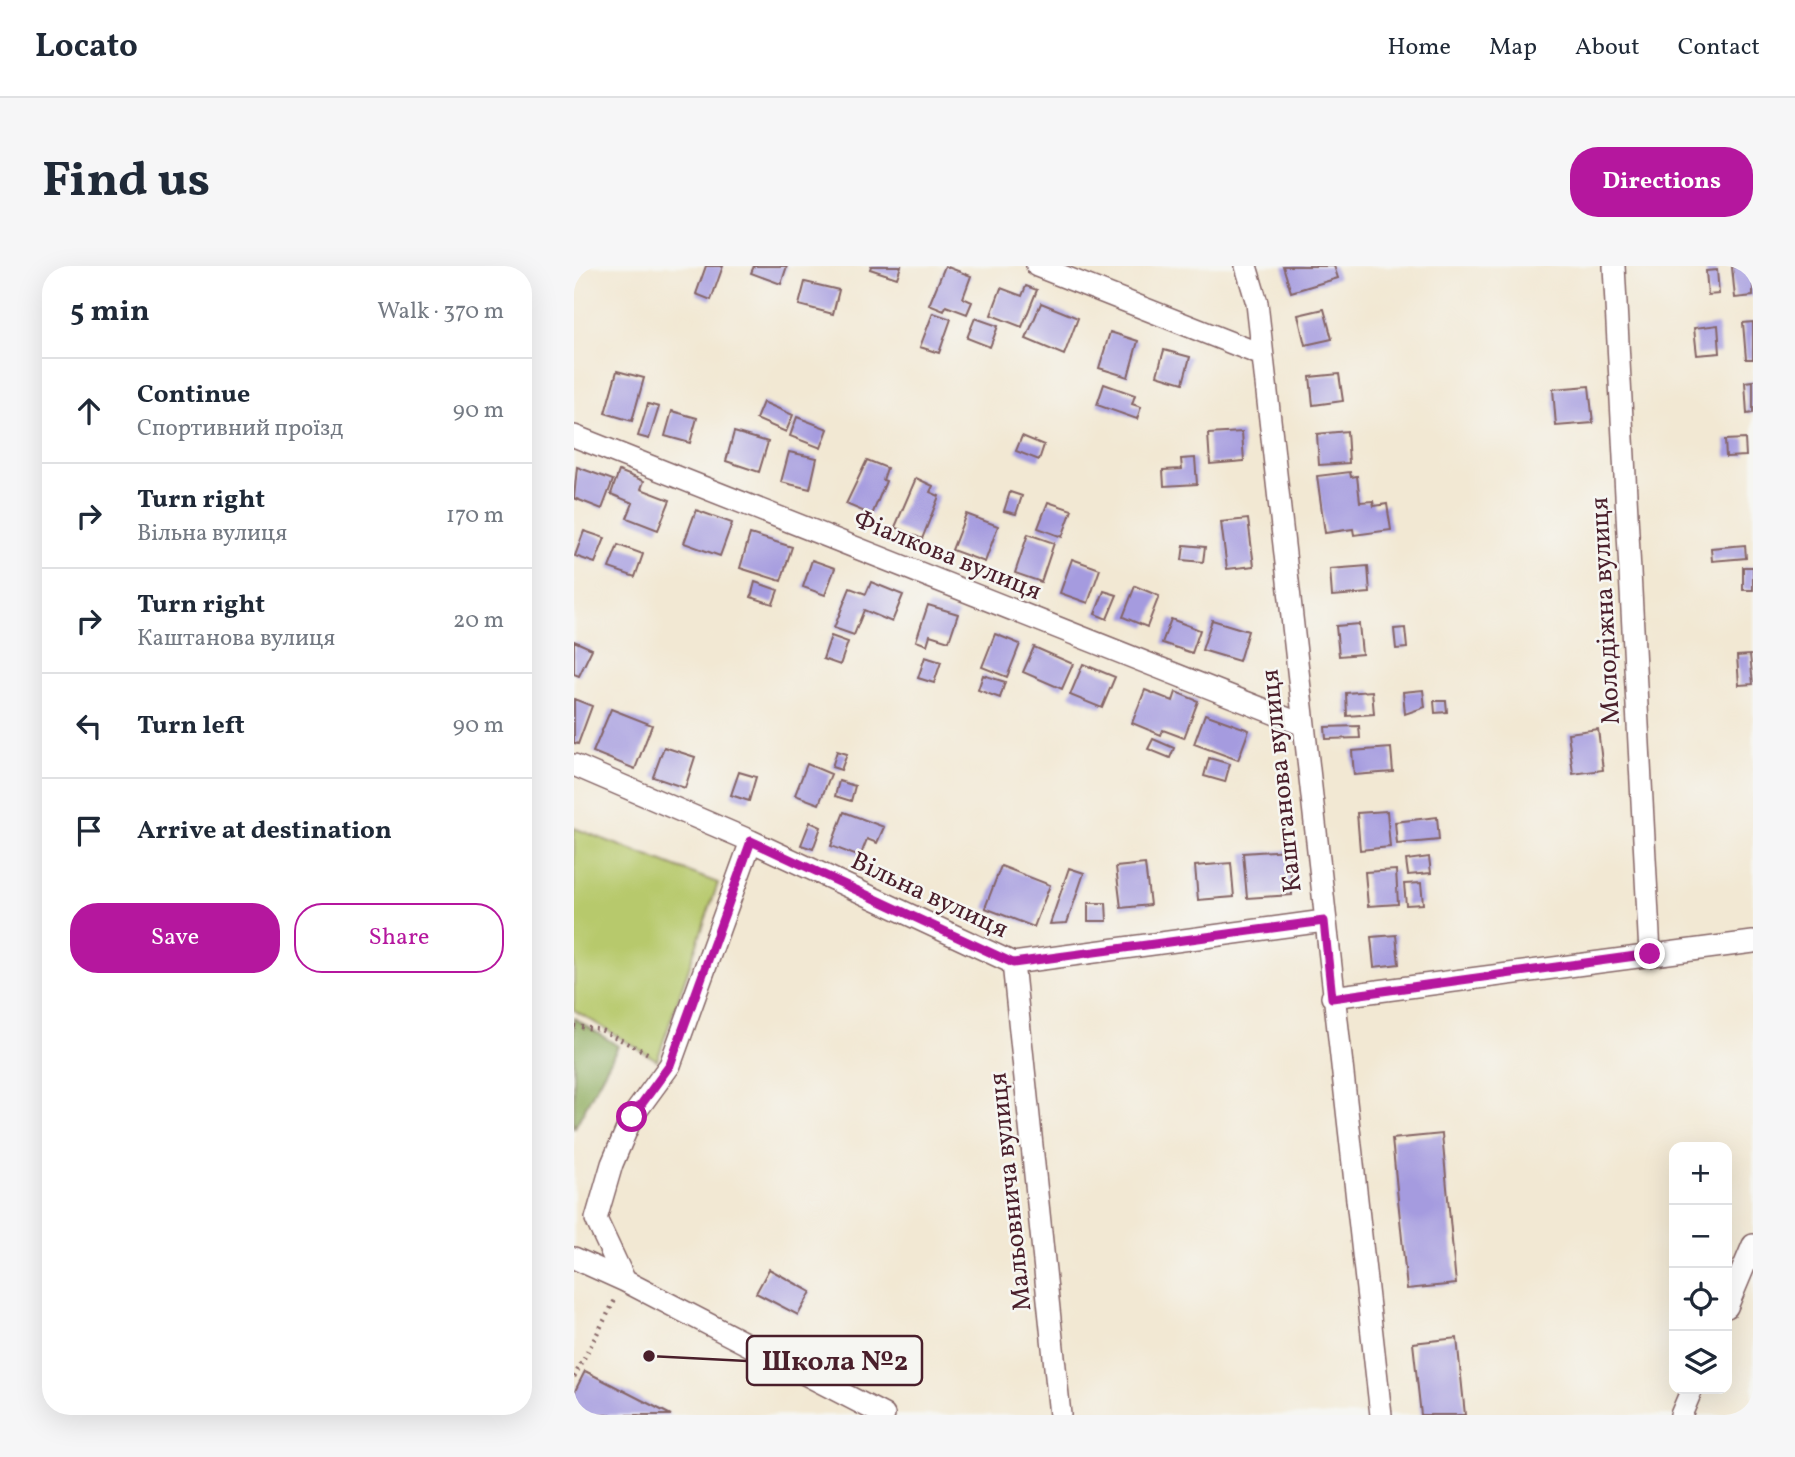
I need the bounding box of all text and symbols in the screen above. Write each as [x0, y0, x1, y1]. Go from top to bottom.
text: Locato [35, 25, 138, 71]
text: Home [1387, 31, 1451, 65]
text: Map [1489, 31, 1537, 65]
text: About [1575, 31, 1640, 65]
text: Contact [1678, 31, 1760, 65]
button: Directions [1570, 147, 1753, 217]
text: Find us [42, 148, 210, 217]
text: 5 min [70, 291, 150, 333]
text: Walk · 370 m [377, 296, 504, 328]
text: Continue [137, 377, 250, 413]
icon: ahead [70, 392, 108, 430]
text: 90 m [453, 395, 504, 427]
text: Спортивний проїзд [137, 413, 343, 445]
text: Turn right [137, 482, 265, 518]
street label: Молодіжна вулиця [1582, 496, 1630, 726]
icon: right [70, 497, 108, 535]
text: 170 m [446, 500, 504, 532]
street label: Фіалкова вулиця [848, 502, 1047, 610]
text: Вільна вулиця [137, 518, 287, 550]
text: Turn right [137, 587, 265, 623]
icon: right [70, 602, 108, 640]
text: 20 m [453, 605, 504, 637]
text: Каштанова вулиця [137, 623, 335, 655]
street label: Каштанова вулиця [1252, 667, 1312, 894]
icon: left [70, 707, 108, 745]
text: Turn left [137, 708, 245, 744]
text: 90 m [453, 710, 504, 742]
icon: arrive [70, 812, 108, 850]
text: Arrive at destination [137, 813, 392, 849]
street label: Вільна вулиця [845, 844, 1014, 948]
button: Save [70, 903, 280, 973]
button: Share [294, 903, 504, 973]
route end [1634, 938, 1665, 969]
street label: Мальовнича вулиця [981, 1071, 1041, 1313]
route start [616, 1101, 647, 1132]
map controls [1669, 1142, 1732, 1394]
button: + [1669, 1142, 1732, 1205]
button: − [1669, 1205, 1732, 1268]
button: locate [1669, 1268, 1732, 1331]
button: layers [1669, 1331, 1732, 1394]
callout: Школа №2 [747, 1336, 922, 1385]
text: Школа №2 [762, 1343, 908, 1382]

